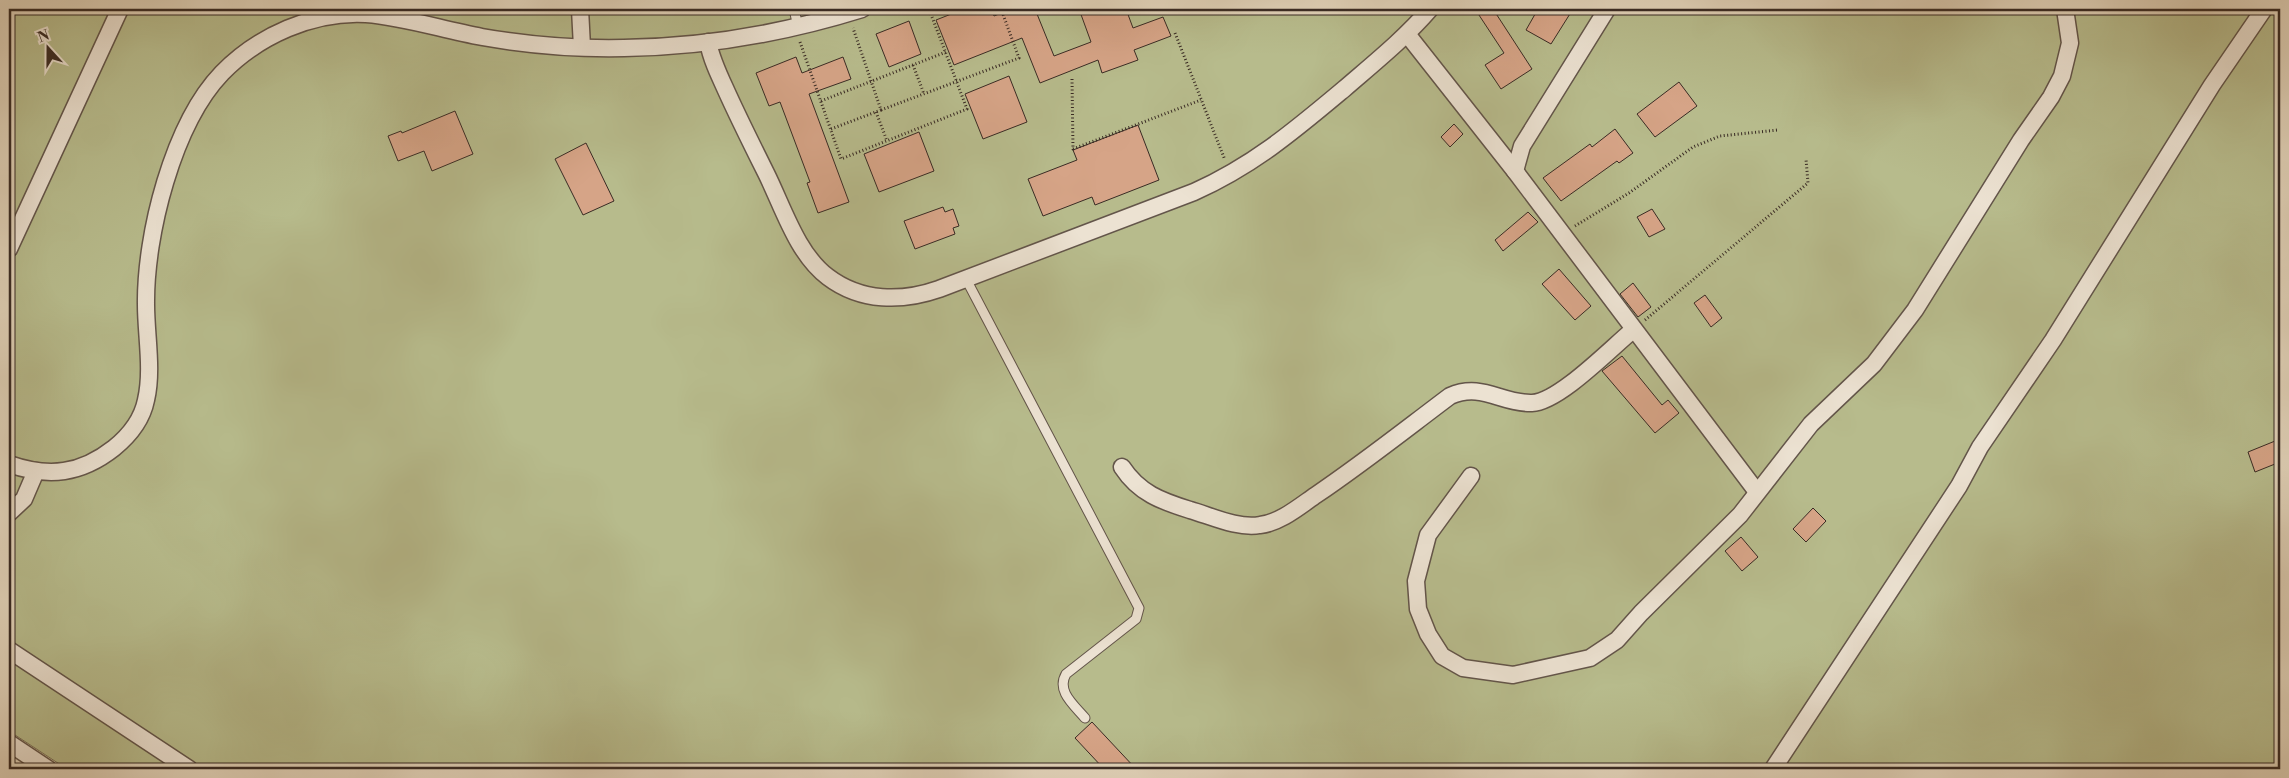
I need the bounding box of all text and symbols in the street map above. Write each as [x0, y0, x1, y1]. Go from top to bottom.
north arrow [22, 22, 72, 72]
text: N [35, 26, 52, 47]

